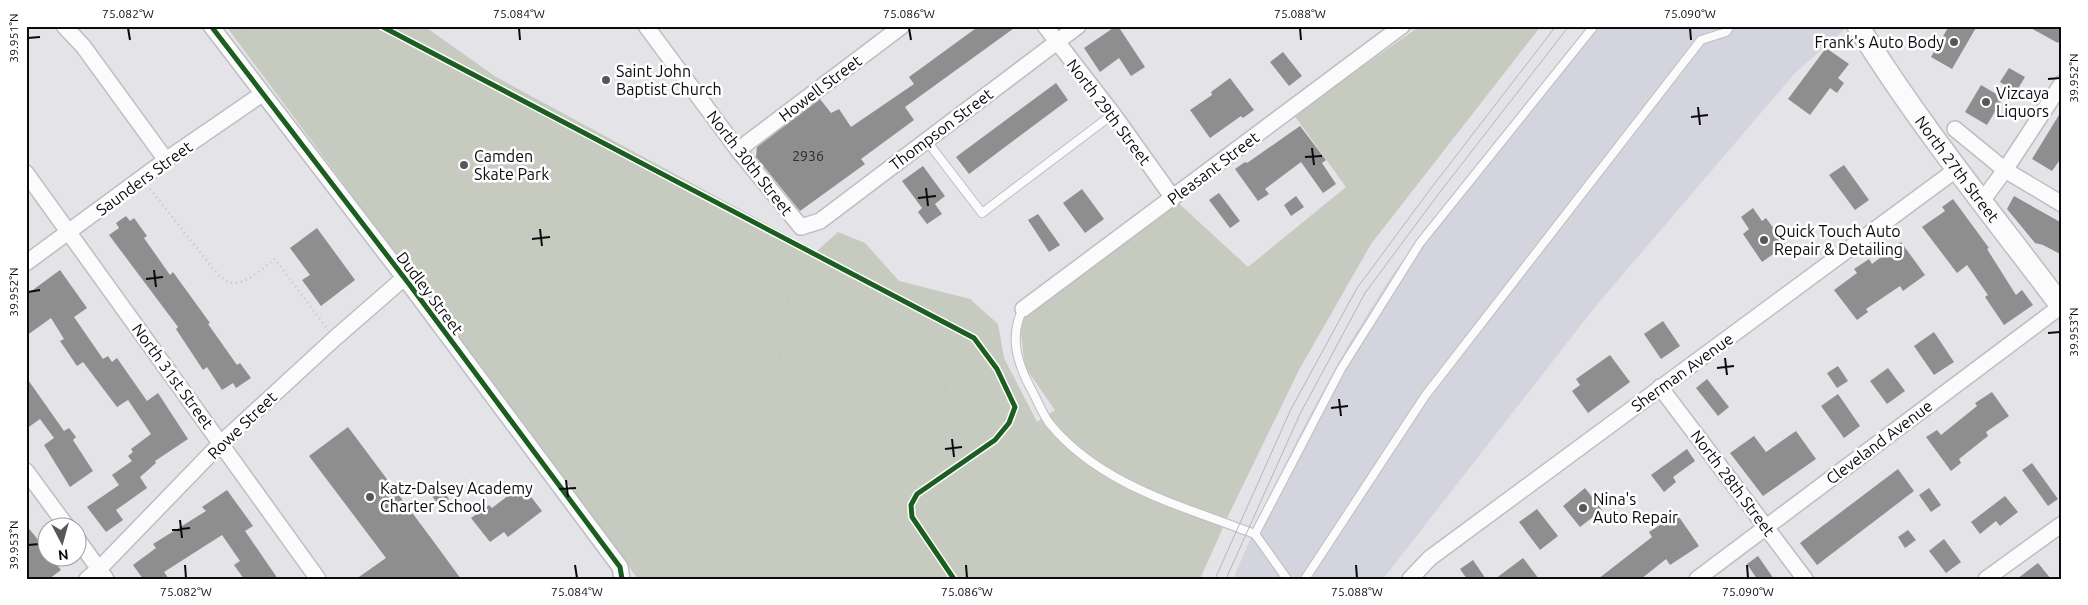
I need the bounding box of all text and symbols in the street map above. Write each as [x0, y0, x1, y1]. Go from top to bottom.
text: 75.082°W [102, 7, 154, 20]
text: 75.084°W [493, 7, 545, 20]
text: 75.086°W [883, 7, 935, 20]
text: 75.088°W [1274, 7, 1326, 20]
text: 75.090°W [1664, 7, 1716, 20]
text: 39.951°N [7, 13, 20, 63]
place label: Frank's Auto Body [1814, 33, 1944, 51]
marker: Frank's Auto Body [1948, 36, 1960, 48]
street label: Howell Street [775, 51, 865, 125]
text: 39.952°N [2067, 53, 2080, 103]
street label: North 29th Street [1063, 56, 1155, 169]
place label: Saint John Baptist Church [616, 62, 722, 98]
marker: Saint John Baptist Church [600, 74, 612, 86]
street label: Thompson Street [886, 84, 997, 174]
place label: Vizcaya Liquors [1996, 84, 2049, 120]
marker: Vizcaya Liquors [1980, 96, 1992, 108]
street label: North 30th Street [704, 107, 797, 219]
street label: North 27th Street [1912, 112, 2003, 226]
street label: Pleasant Street [1164, 127, 1263, 208]
street label: Saunders Street [92, 137, 196, 219]
place label: Camden Skate Park [474, 147, 549, 183]
house number: 2936 [792, 148, 824, 164]
marker: Camden Skate Park [458, 159, 470, 171]
place label: Quick Touch Auto Repair & Detailing [1774, 222, 1903, 258]
marker: Quick Touch Auto Repair & Detailing [1758, 234, 1770, 246]
street label: Dudley Street [393, 248, 467, 338]
text: 39.952°N [7, 267, 20, 317]
text: 39.953°N [2067, 307, 2080, 357]
street label: North 31st Street [129, 320, 218, 433]
street label: Sherman Avenue [1628, 329, 1736, 415]
street label: Rowe Street [204, 387, 281, 462]
street label: Cleveland Avenue [1822, 396, 1936, 488]
street label: North 28th Street [1687, 427, 1779, 540]
place label: Katz-Dalsey Academy Charter School [380, 479, 533, 515]
place label: Nina's Auto Repair [1593, 490, 1678, 526]
marker: Katz-Dalsey Academy Charter School [364, 491, 376, 503]
marker: Nina's Auto Repair [1577, 502, 1589, 514]
north arrow [38, 518, 88, 568]
text: 39.953°N [7, 520, 20, 570]
text: N [57, 546, 69, 563]
text: 75.082°W [160, 585, 212, 598]
text: 75.084°W [551, 585, 603, 598]
text: 75.086°W [941, 585, 993, 598]
text: 75.088°W [1331, 585, 1383, 598]
text: 75.090°W [1722, 585, 1774, 598]

